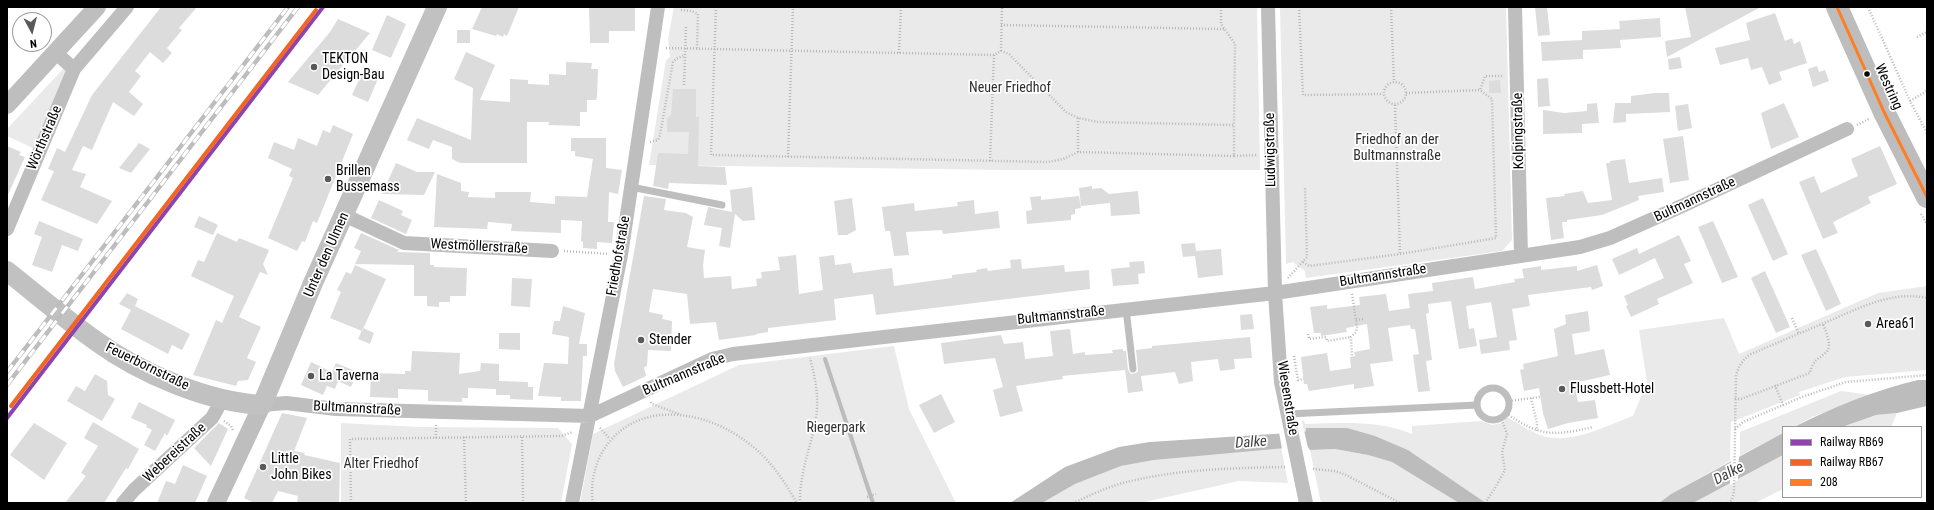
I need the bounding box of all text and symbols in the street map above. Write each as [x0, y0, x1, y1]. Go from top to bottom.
north arrow [12, 12, 52, 52]
text: N [29, 37, 38, 50]
place label: TEKTON Design-Bau [322, 51, 384, 84]
street label: Westring [1870, 61, 1906, 113]
marker: TEKTON Design-Bau [309, 62, 319, 72]
unlabelled marker [1862, 69, 1872, 79]
park label: Neuer Friedhof [969, 80, 1051, 96]
street label: Kolpingstraße [1510, 93, 1528, 169]
street label: Wörthstraße [24, 103, 66, 173]
street label: Ludwigstraße [1262, 113, 1280, 187]
park label: Friedhof an der Bultmannstraße [1353, 132, 1441, 164]
place label: Brillen Bussemass [336, 163, 400, 196]
marker: Brillen Bussemass [323, 174, 333, 184]
street label: Bultmannstraße [1652, 174, 1738, 226]
street label: Unter den Ulmen [301, 210, 353, 300]
street label: Friedhofstraße [604, 215, 634, 297]
street label: Westmöllerstraße [430, 236, 528, 258]
street label: Bultmannstraße [1338, 261, 1428, 291]
street label: Bultmannstraße [1017, 303, 1105, 329]
place label: Area61 [1876, 316, 1915, 332]
marker: Area61 [1863, 319, 1873, 329]
place label: Stender [649, 332, 692, 348]
marker: Stender [636, 335, 646, 345]
street label: Feuerbornstraße [103, 340, 191, 394]
street label: Bultmannstraße [640, 350, 728, 400]
street label: Wiesenstraße [1273, 360, 1301, 436]
place label: La Taverna [319, 368, 379, 384]
marker: La Taverna [306, 371, 316, 381]
place label: Flussbett-Hotel [1570, 381, 1654, 397]
marker: Flussbett-Hotel [1557, 384, 1567, 394]
street label: Bultmannstraße [313, 398, 401, 420]
street label: Webereistraße [140, 420, 210, 486]
park label: Riegerpark [806, 420, 866, 436]
legend [1782, 426, 1922, 498]
water label: Dalke [1234, 433, 1268, 453]
text: Railway RB69 [1820, 435, 1884, 449]
place label: Little John Bikes [271, 451, 332, 484]
text: Railway RB67 [1820, 455, 1884, 469]
park label: Alter Friedhof [343, 456, 419, 472]
water label: Dalke [1711, 459, 1747, 489]
marker: Little John Bikes [258, 462, 268, 472]
text: 208 [1820, 475, 1838, 489]

